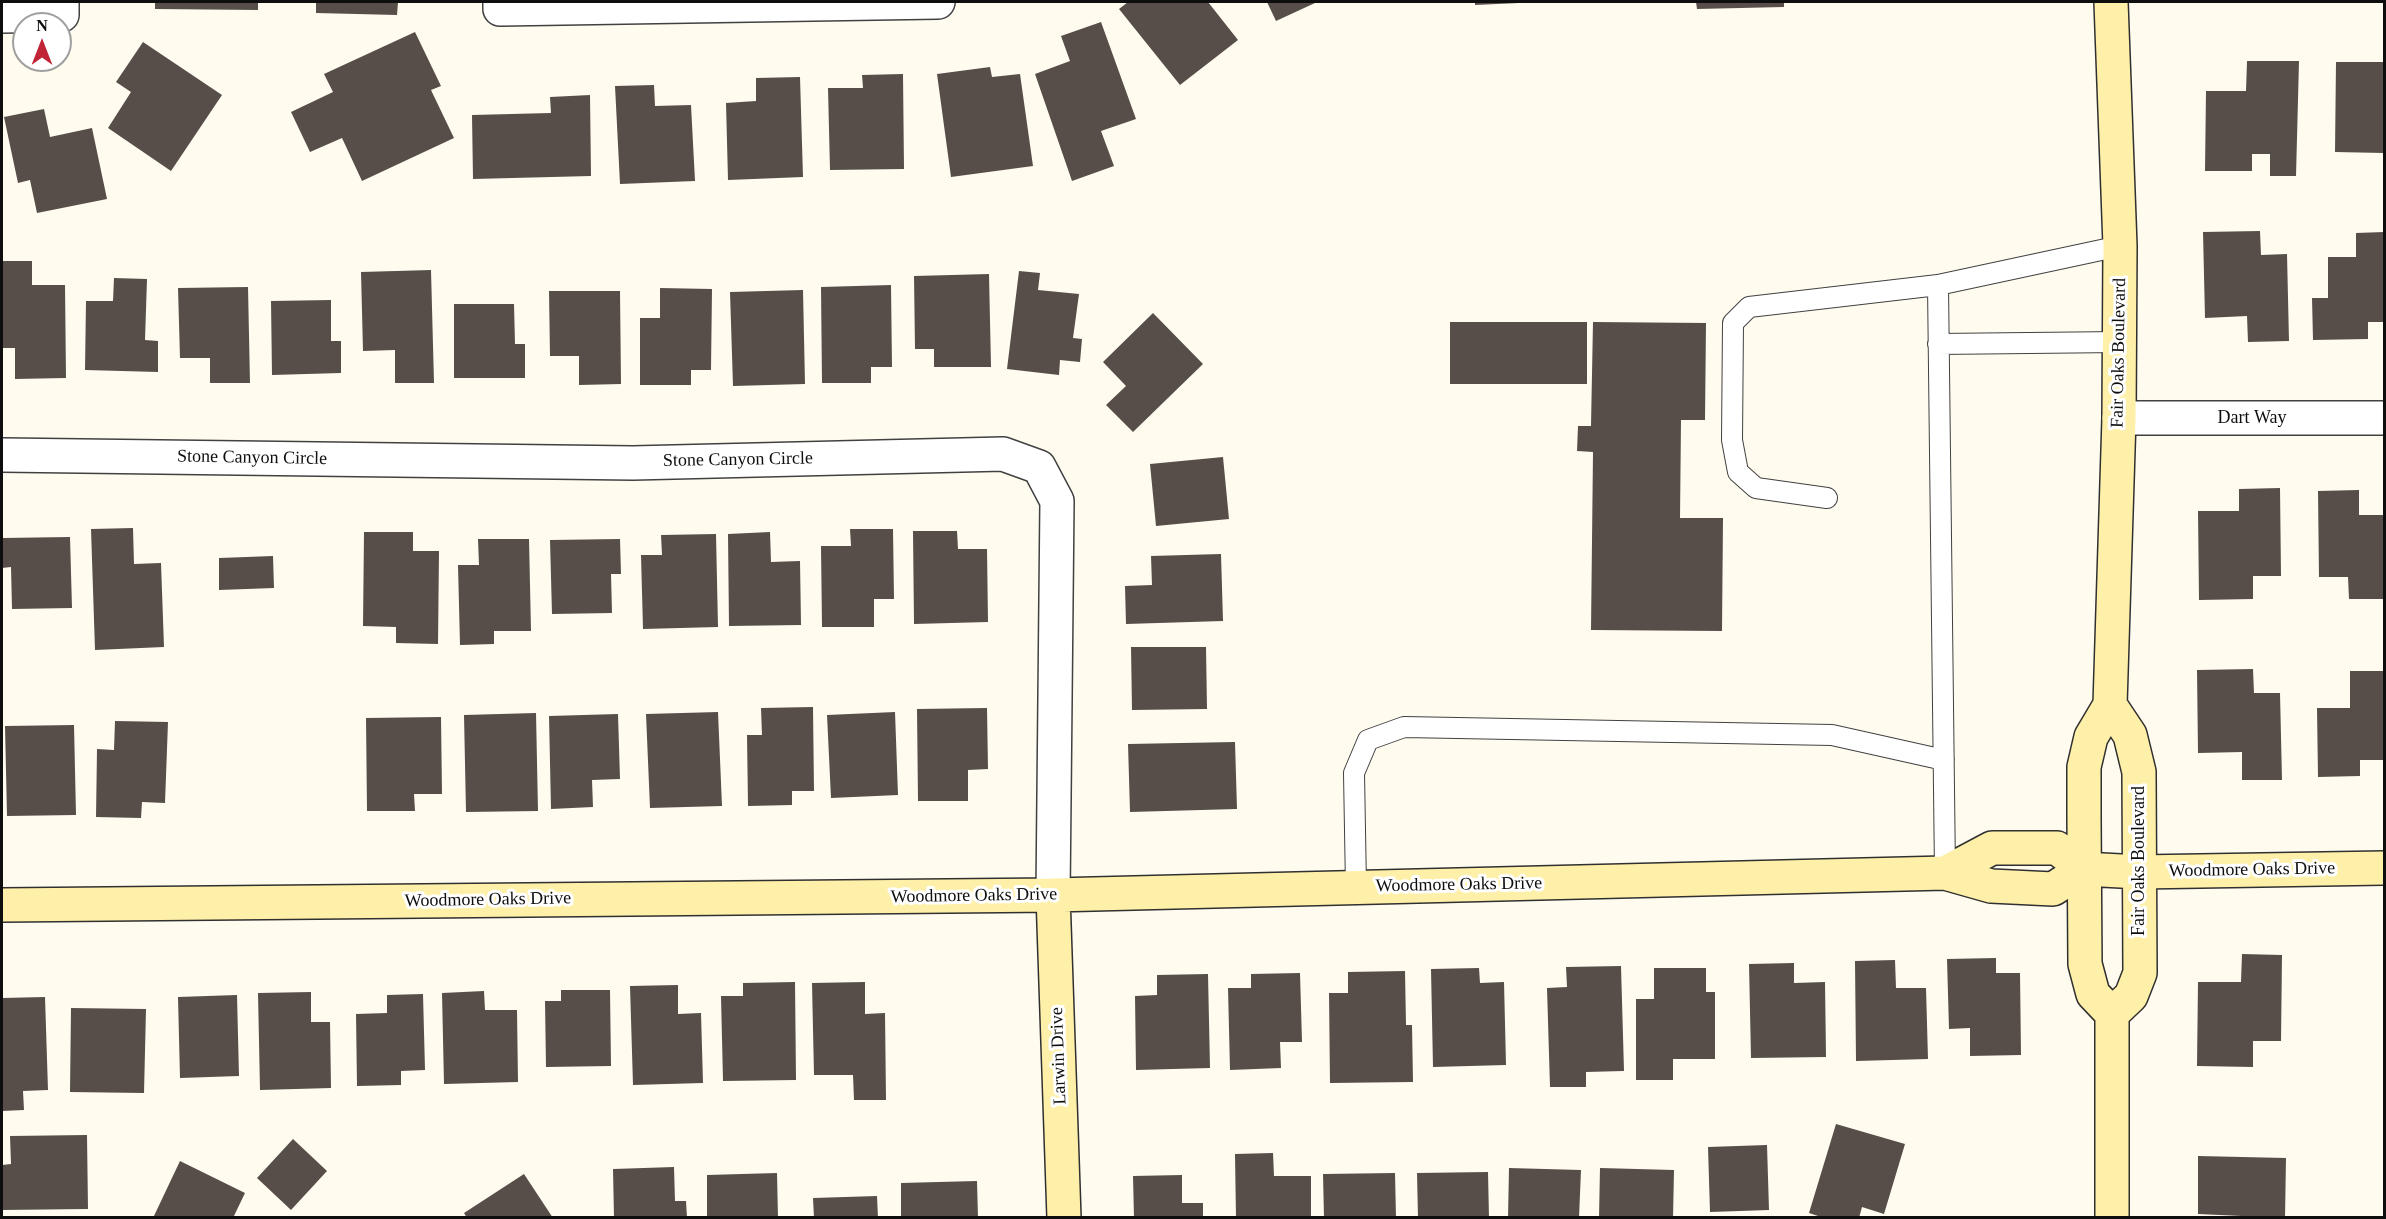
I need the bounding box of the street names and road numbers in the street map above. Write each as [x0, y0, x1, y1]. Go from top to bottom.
street label: Fair Oaks Boulevard [2107, 278, 2131, 428]
street label: Dart Way [2217, 407, 2287, 429]
street label: Stone Canyon Circle [177, 446, 327, 470]
street label: Stone Canyon Circle [663, 448, 813, 472]
street label: Fair Oaks Boulevard [2128, 786, 2150, 936]
street label: Woodmore Oaks Drive [2169, 858, 2335, 882]
street label: Woodmore Oaks Drive [1376, 873, 1542, 897]
street label: Woodmore Oaks Drive [891, 884, 1057, 908]
street label: Woodmore Oaks Drive [405, 888, 571, 912]
street label: Larwin Drive [1047, 1007, 1071, 1105]

